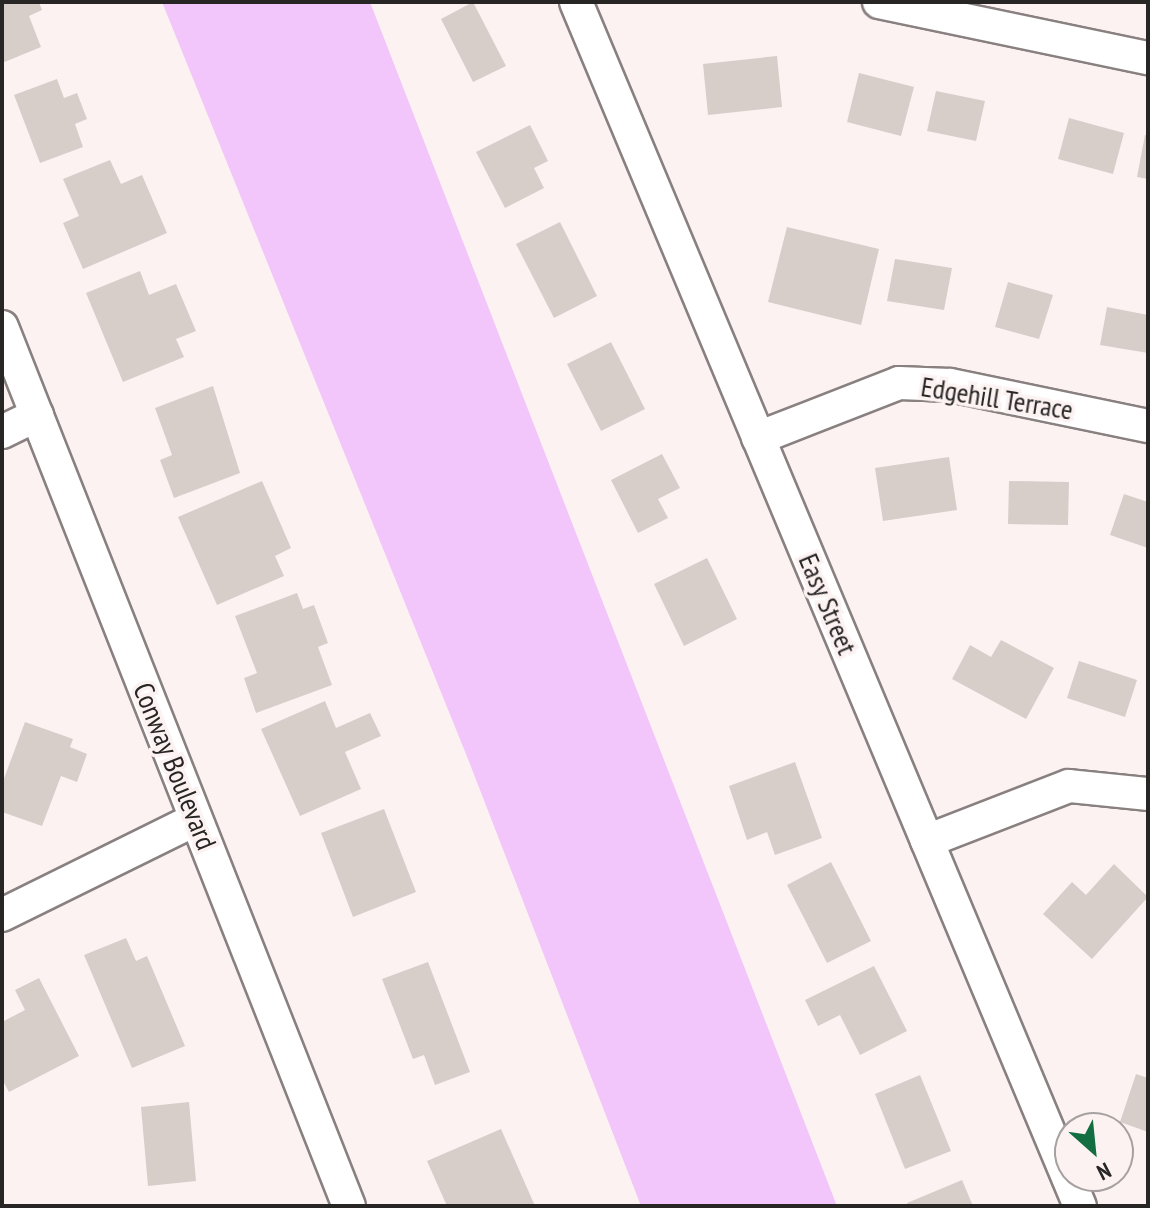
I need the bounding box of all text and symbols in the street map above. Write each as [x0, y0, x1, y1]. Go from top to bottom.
street label: Edgehill Terrace [918, 369, 1076, 427]
street label: Easy Street [792, 548, 864, 660]
street label: Conway Boulevard [126, 677, 224, 855]
north arrow [1054, 1112, 1134, 1192]
text: N [1092, 1156, 1116, 1187]

